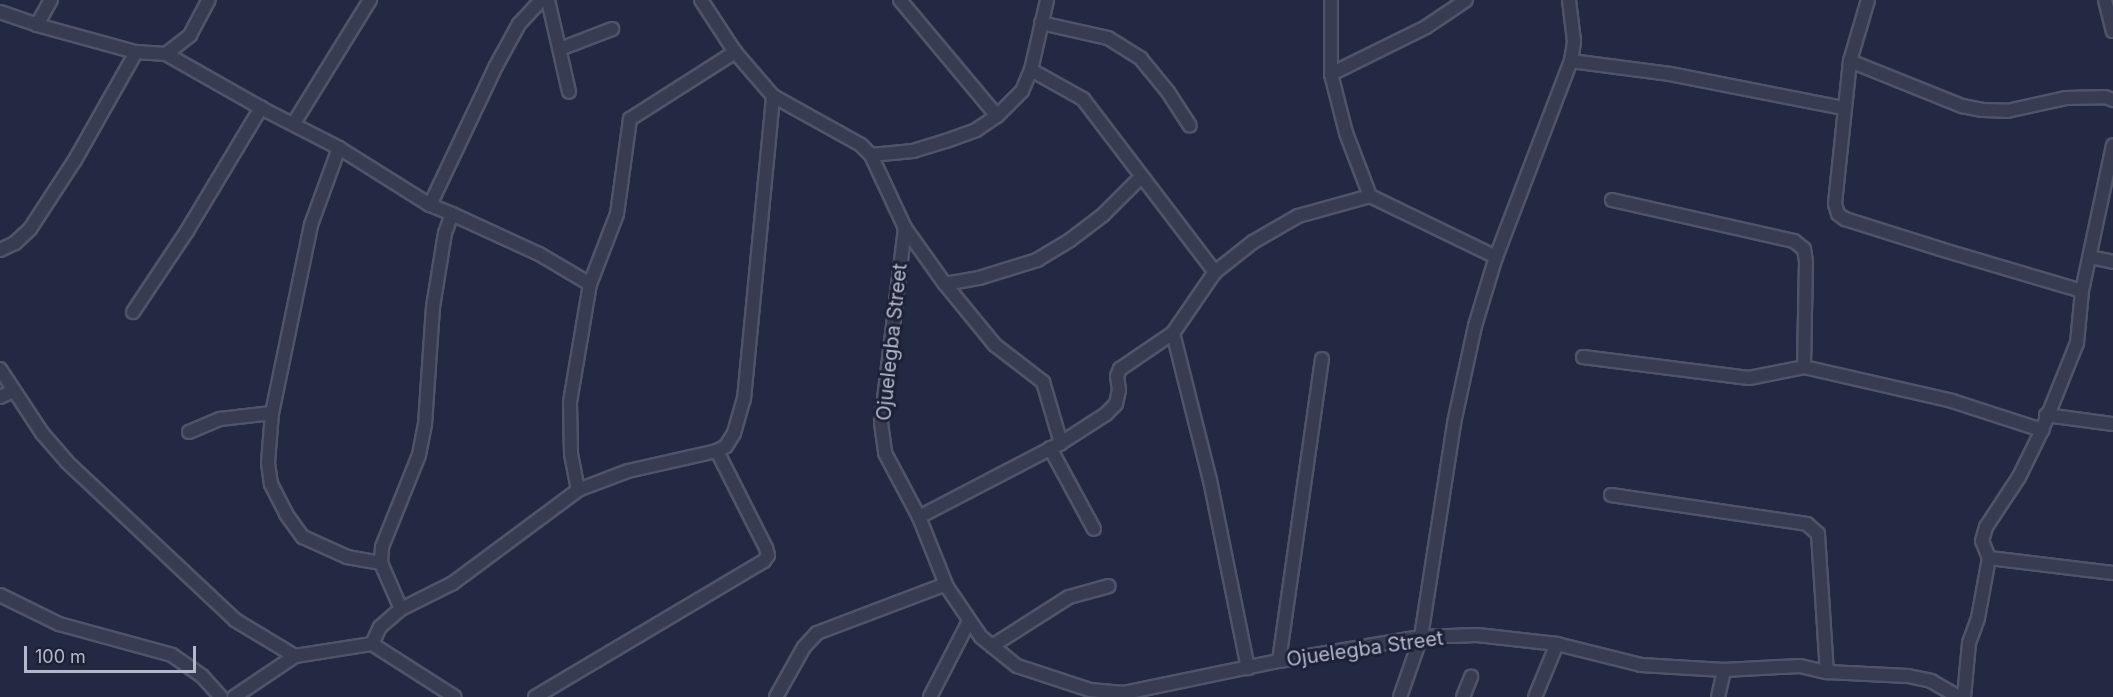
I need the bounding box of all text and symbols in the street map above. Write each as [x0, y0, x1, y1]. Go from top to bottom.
street label: Ojuelegba Street [872, 262, 912, 422]
street label: Ojuelegba Street [1285, 626, 1445, 672]
scale bar [27, 634, 200, 672]
text: 100 m [35, 646, 86, 667]

